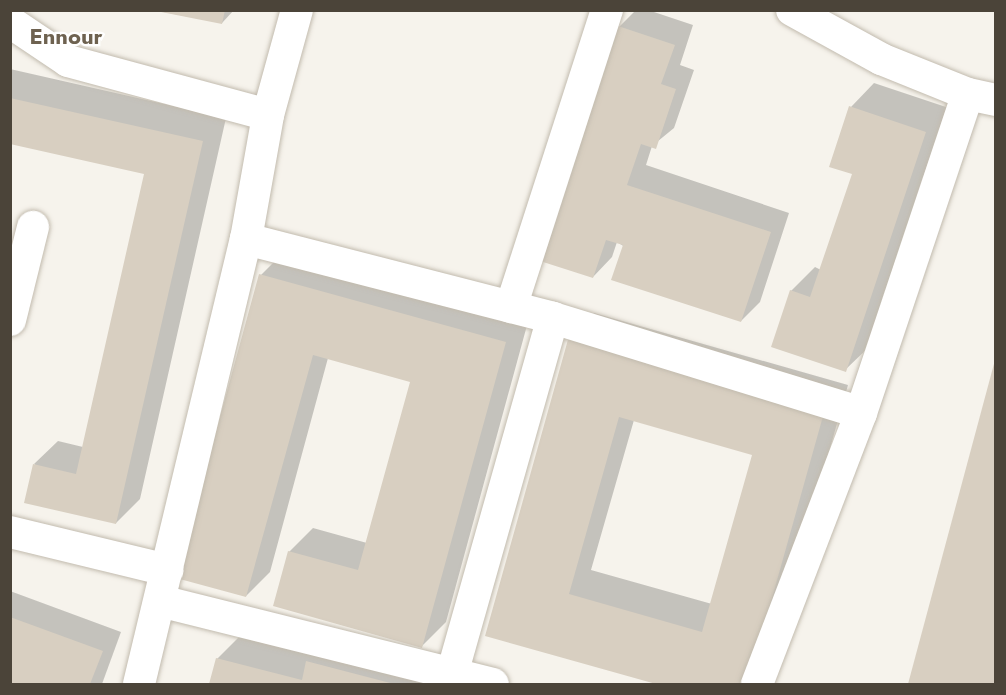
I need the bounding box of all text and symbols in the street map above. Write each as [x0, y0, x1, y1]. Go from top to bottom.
district label: Ennour [29, 24, 103, 50]

